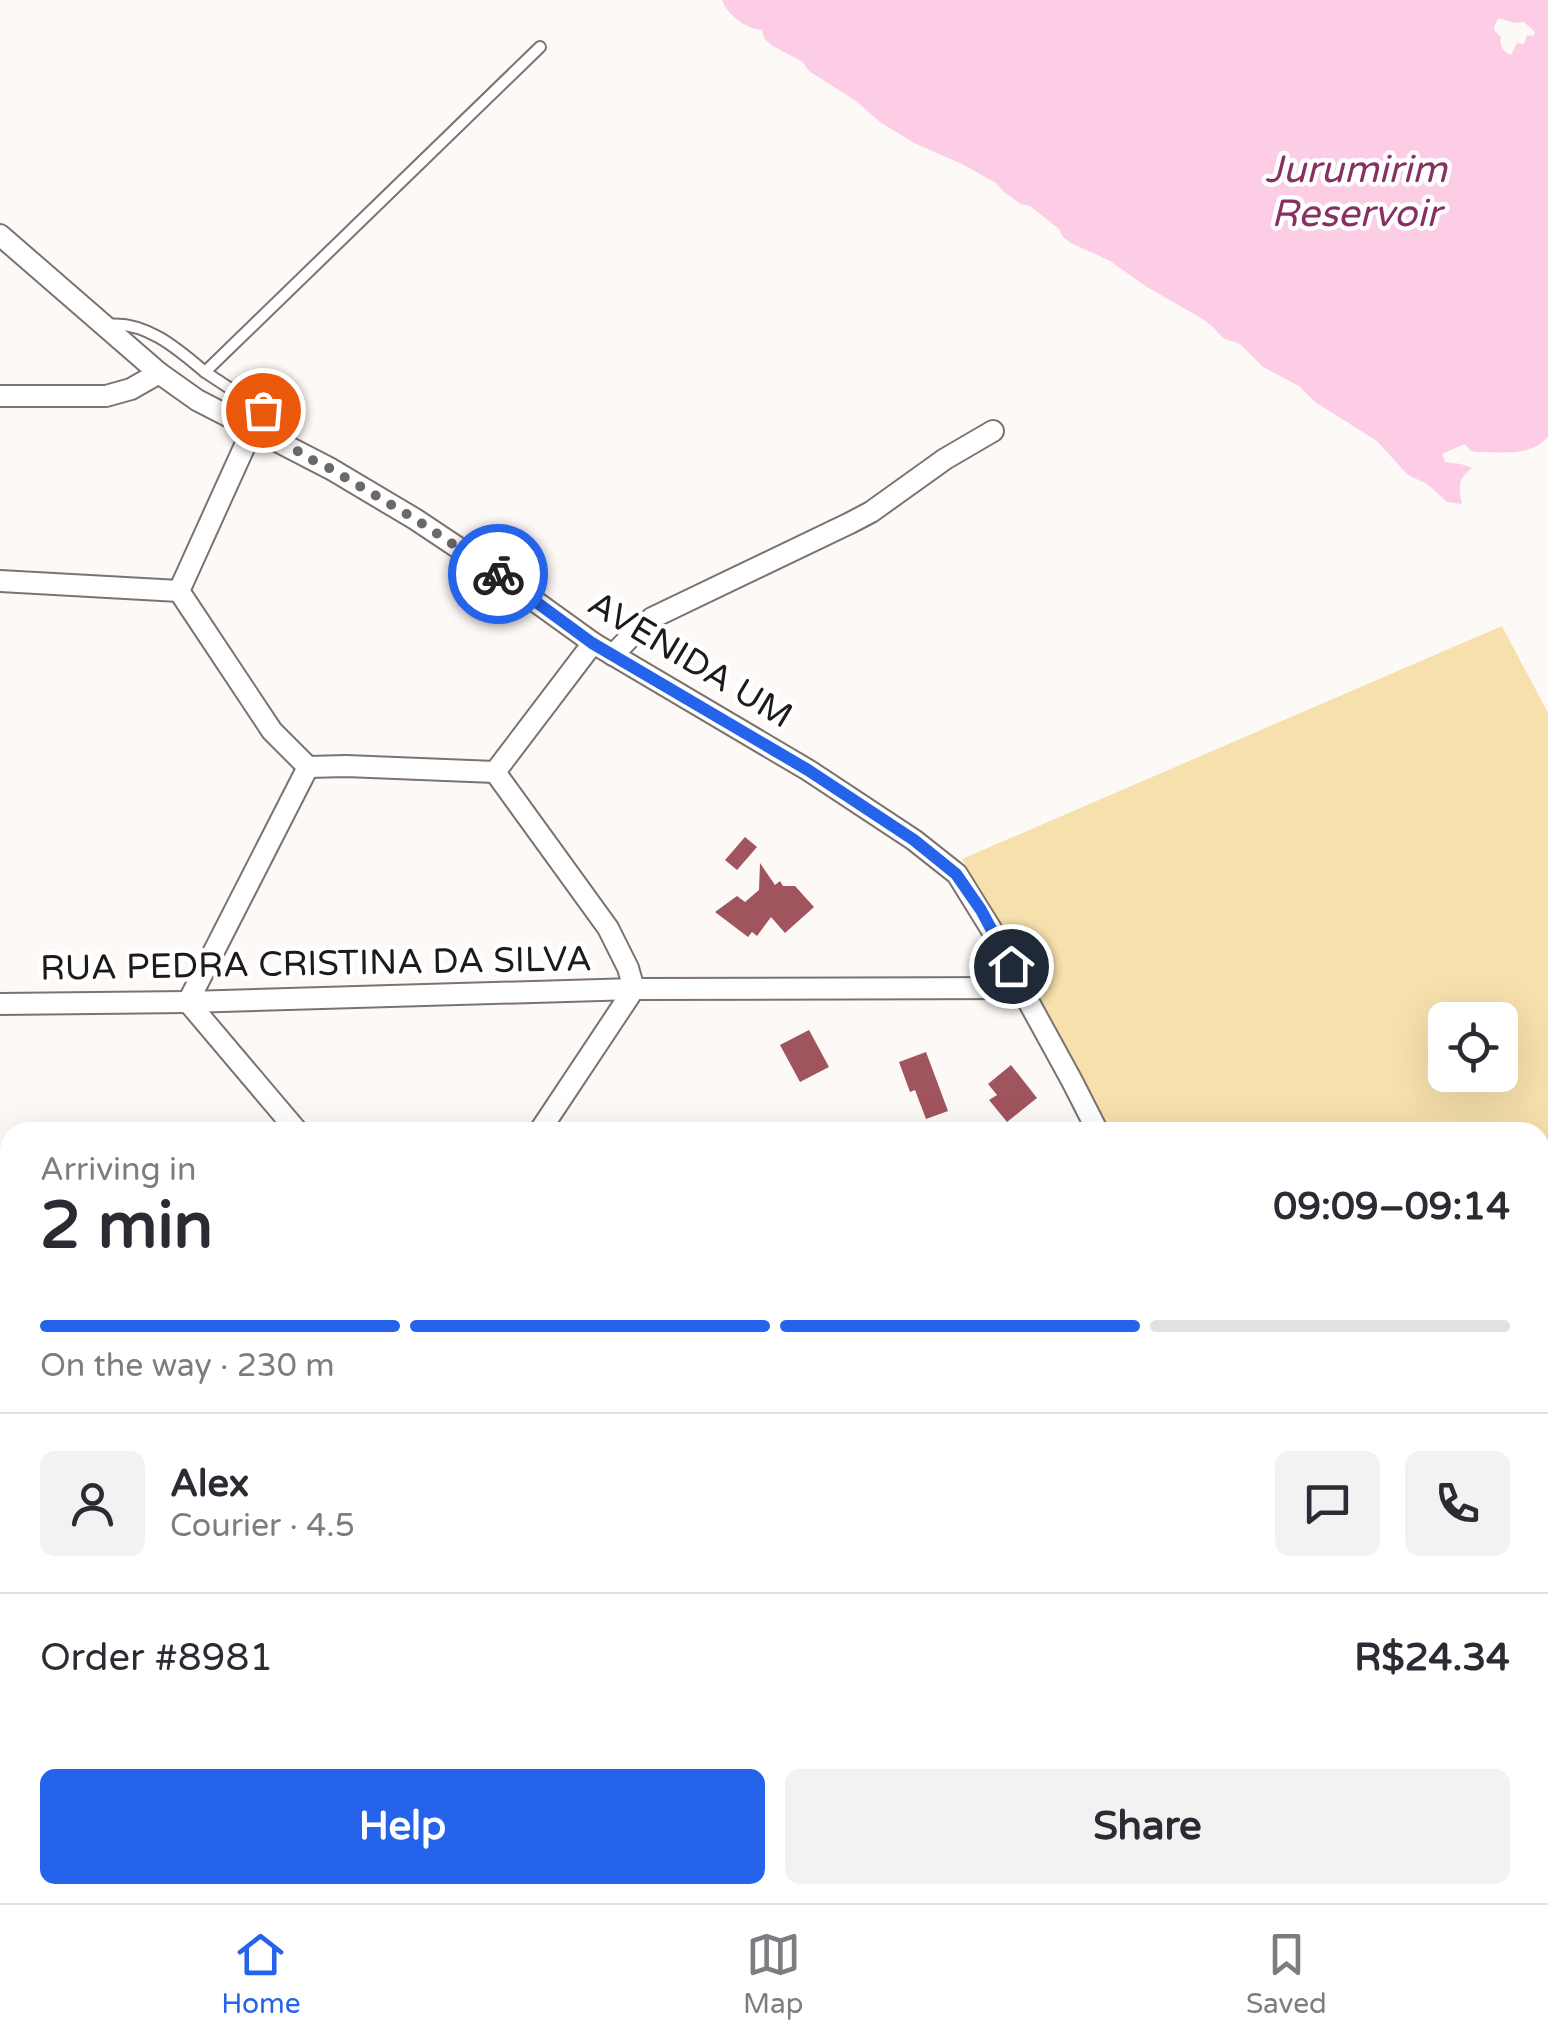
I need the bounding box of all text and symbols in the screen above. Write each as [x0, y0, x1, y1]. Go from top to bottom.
water label: Jurumirim Reservoir [1265, 147, 1448, 237]
pin [221, 368, 306, 453]
icon: bag [236, 383, 291, 438]
courier [448, 524, 548, 624]
icon: bike [471, 547, 526, 602]
street label: AVENIDA UM [580, 583, 800, 737]
pin [969, 924, 1054, 1009]
street label: RUA PEDRA CRISTINA DA SILVA [40, 938, 592, 990]
icon: home [984, 939, 1039, 994]
map controls [1428, 1002, 1518, 1092]
button: locate [1428, 1002, 1518, 1092]
text: Arriving in [40, 1151, 197, 1189]
text: 09:09–09:14 [1273, 1184, 1510, 1230]
text: 2 min [40, 1187, 213, 1266]
text: On the way · 230 m [40, 1347, 335, 1385]
button: person [40, 1451, 145, 1556]
button: chat [1275, 1451, 1380, 1556]
button: phone [1405, 1451, 1510, 1556]
text: Alex [170, 1461, 249, 1507]
text: Courier · 4.5 [170, 1507, 355, 1545]
text: Order #8981 [40, 1635, 273, 1681]
text: R$24.34 [1354, 1635, 1510, 1681]
button: Help [40, 1769, 765, 1884]
button: Share [785, 1769, 1510, 1884]
tab: Home [221, 1927, 301, 2021]
tab: Map [743, 1927, 803, 2021]
tab: Saved [1246, 1927, 1327, 2021]

